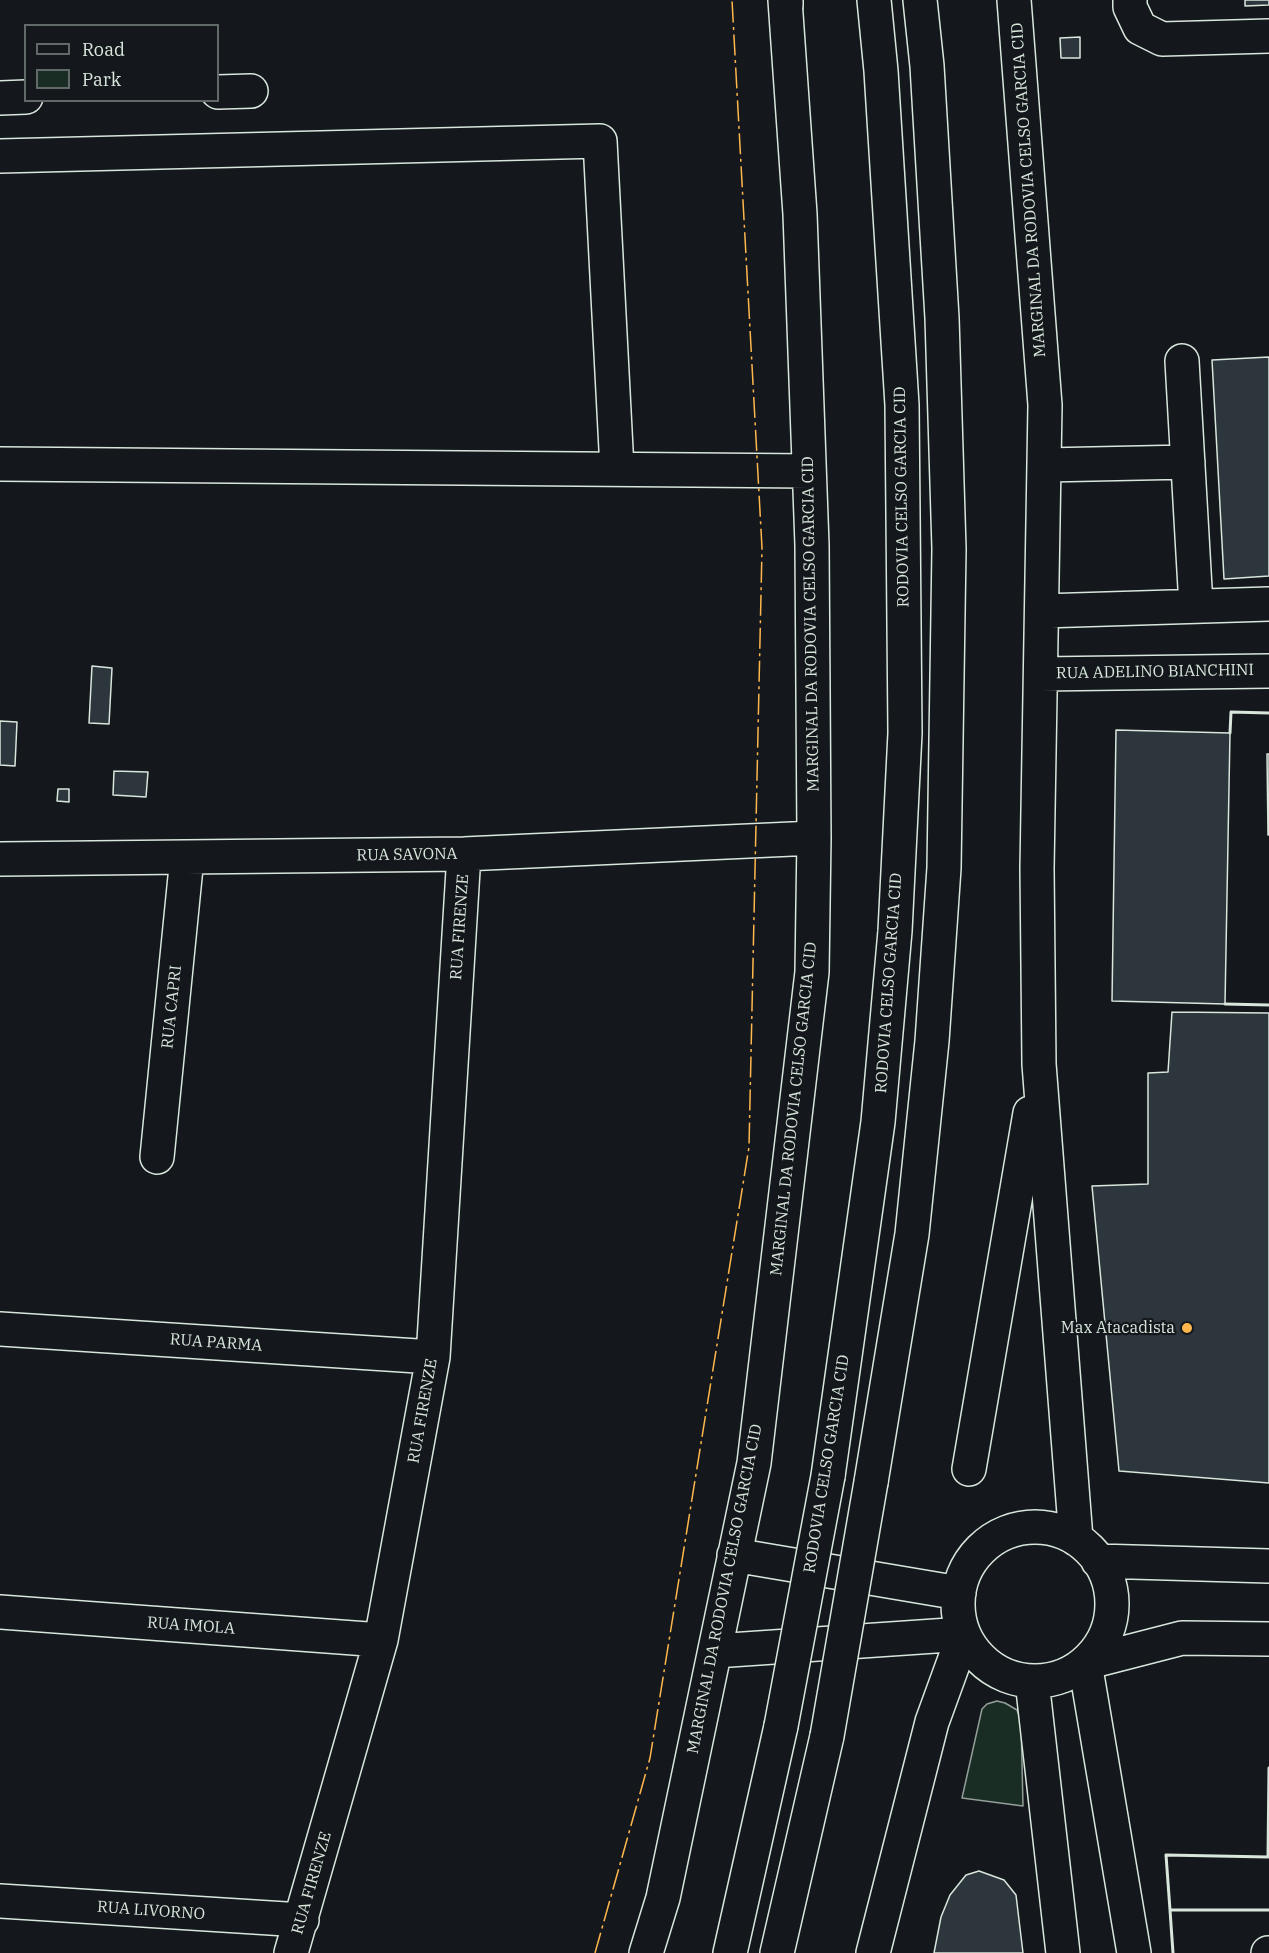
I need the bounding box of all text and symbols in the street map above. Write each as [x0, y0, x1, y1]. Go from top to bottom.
street label: MARGINAL DA RODOVIA CELSO GARCIA CID [1008, 22, 1050, 358]
legend [24, 24, 219, 102]
text: Road [82, 38, 125, 61]
text: Park [82, 68, 121, 91]
street label: RODOVIA CELSO GARCIA CID [890, 386, 914, 608]
street label: MARGINAL DA RODOVIA CELSO GARCIA CID [798, 456, 824, 792]
street label: RUA ADELINO BIANCHINI [1056, 661, 1254, 683]
street label: RUA SAVONA [356, 845, 458, 865]
street label: RODOVIA CELSO GARCIA CID [872, 872, 906, 1094]
street label: RUA FIRENZE [447, 873, 473, 981]
street label: MARGINAL DA RODOVIA CELSO GARCIA CID [767, 941, 821, 1277]
street label: RUA CAPRI [158, 964, 186, 1050]
place label: Max Atacadista [1061, 1318, 1175, 1338]
marker: Max Atacadista [1180, 1321, 1194, 1335]
street label: RUA PARMA [169, 1330, 263, 1356]
street label: RODOVIA CELSO GARCIA CID [800, 1353, 854, 1575]
street label: RUA FIRENZE [404, 1357, 442, 1465]
street label: MARGINAL DA RODOVIA CELSO GARCIA CID [684, 1422, 766, 1756]
street label: RUA IMOLA [146, 1613, 236, 1639]
street label: RUA FIRENZE [288, 1829, 336, 1937]
street label: RUA LIVORNO [96, 1898, 206, 1924]

